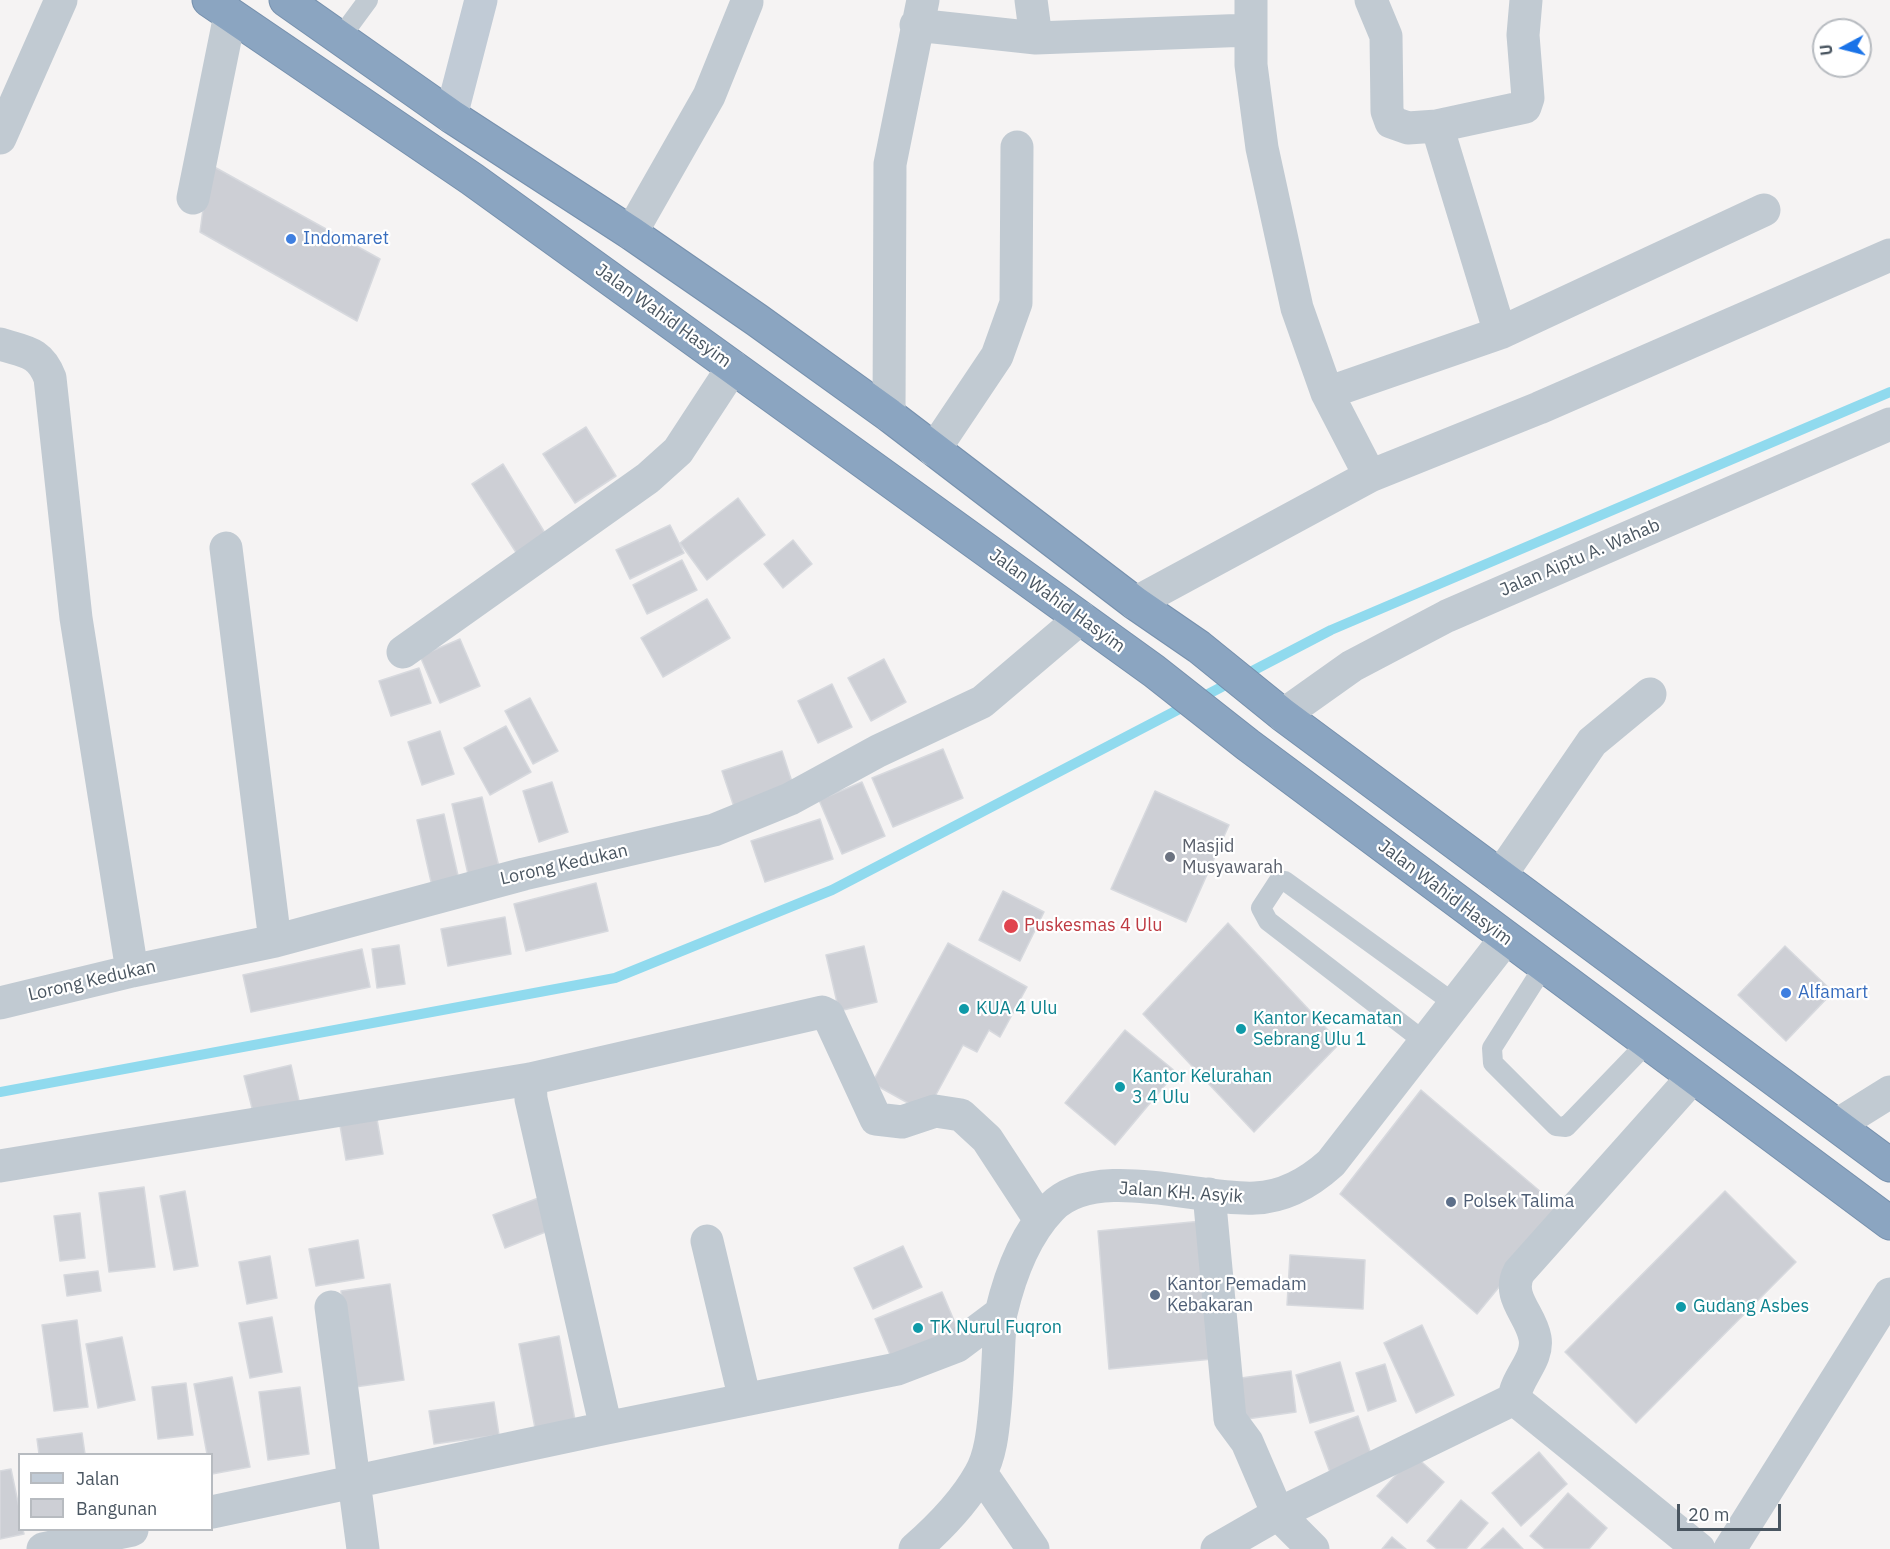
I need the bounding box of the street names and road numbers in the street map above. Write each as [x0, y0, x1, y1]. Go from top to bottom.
street label: Jalan Wahid Hasyim [591, 259, 735, 373]
street label: Jalan Aiptu A. Wahab [1497, 515, 1663, 601]
street label: Jalan Wahid Hasyim [985, 544, 1129, 658]
street label: Jalan Wahid Hasyim [1374, 835, 1516, 951]
street label: Lorong Kedukan [498, 840, 630, 890]
street label: Lorong Kedukan [26, 956, 158, 1006]
street label: Jalan KH. Asyik [1118, 1178, 1244, 1208]

